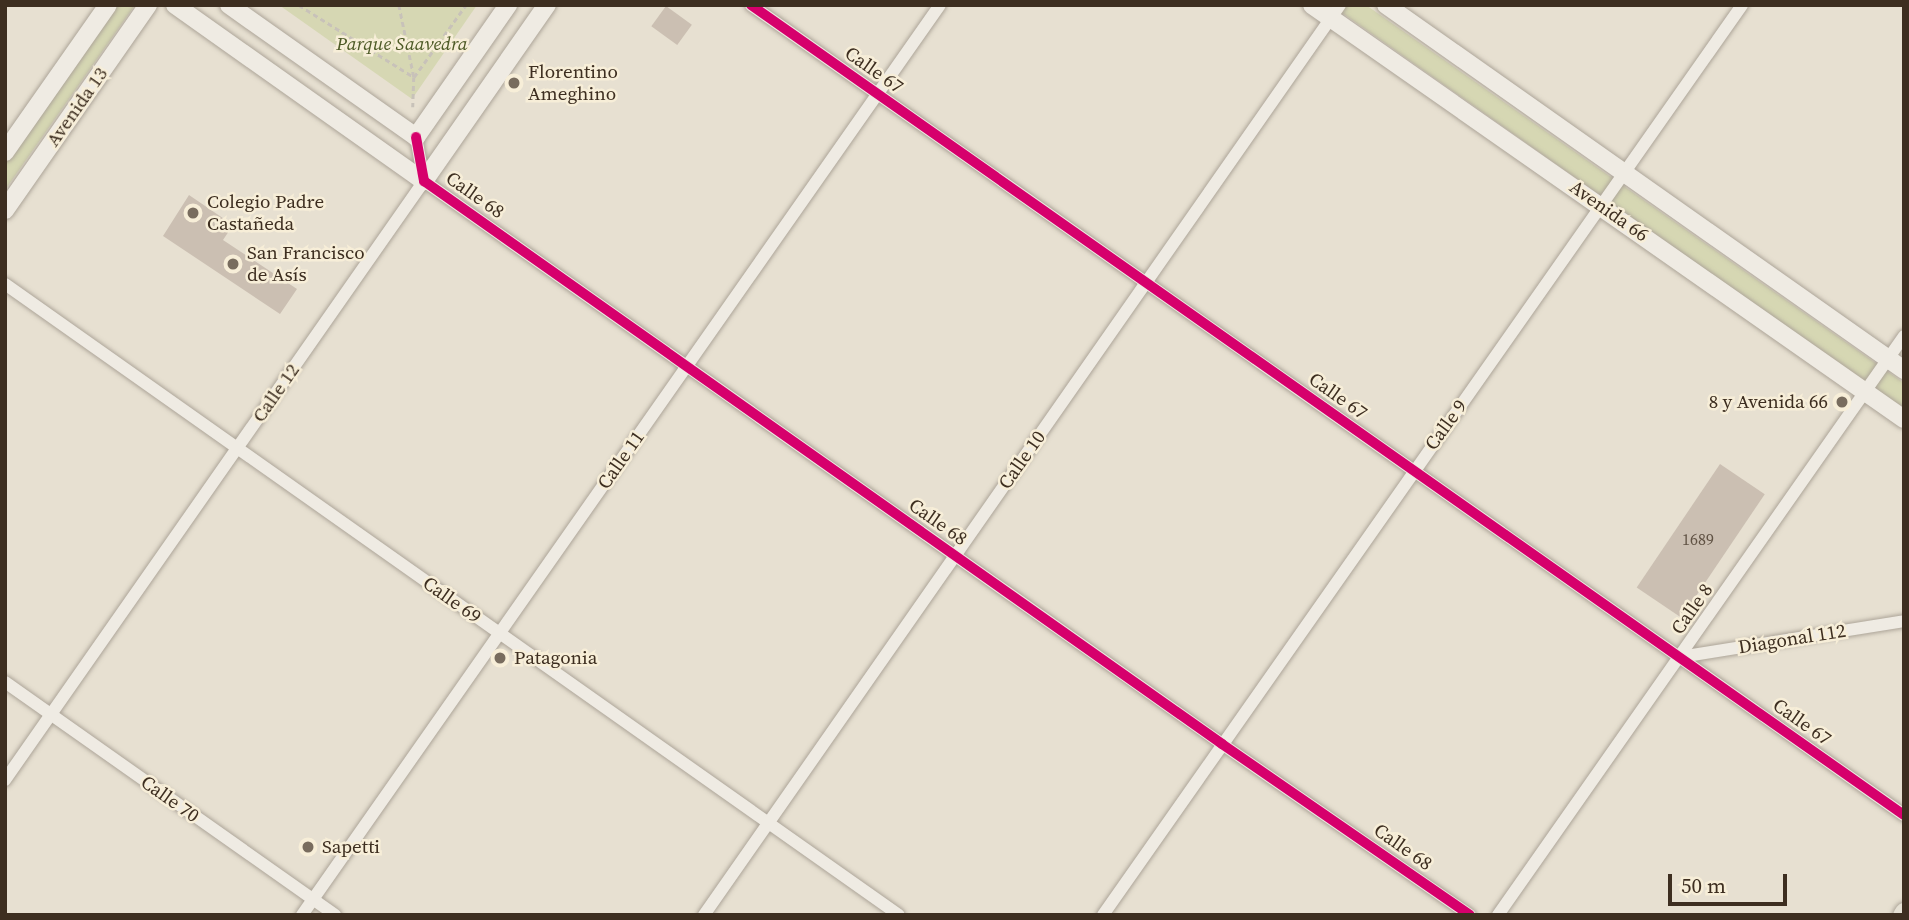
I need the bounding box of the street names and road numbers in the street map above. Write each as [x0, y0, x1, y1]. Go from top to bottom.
street label: Calle 67 [840, 42, 908, 98]
street label: Avenida 13 [41, 63, 113, 151]
street label: Calle 68 [441, 167, 509, 223]
street label: Avenida 66 [1565, 175, 1653, 247]
street label: Calle 12 [248, 359, 304, 427]
street label: Calle 67 [1304, 368, 1372, 424]
street label: Calle 9 [1420, 395, 1472, 455]
street label: Calle 11 [593, 426, 649, 494]
street label: Calle 10 [994, 426, 1050, 494]
street label: Calle 68 [904, 494, 972, 550]
street label: Calle 69 [418, 572, 486, 628]
street label: Calle 8 [1666, 579, 1718, 639]
street label: Diagonal 112 [1737, 619, 1847, 659]
street label: Calle 67 [1768, 694, 1836, 750]
street label: Calle 70 [136, 771, 204, 827]
street label: Calle 68 [1369, 819, 1437, 875]

